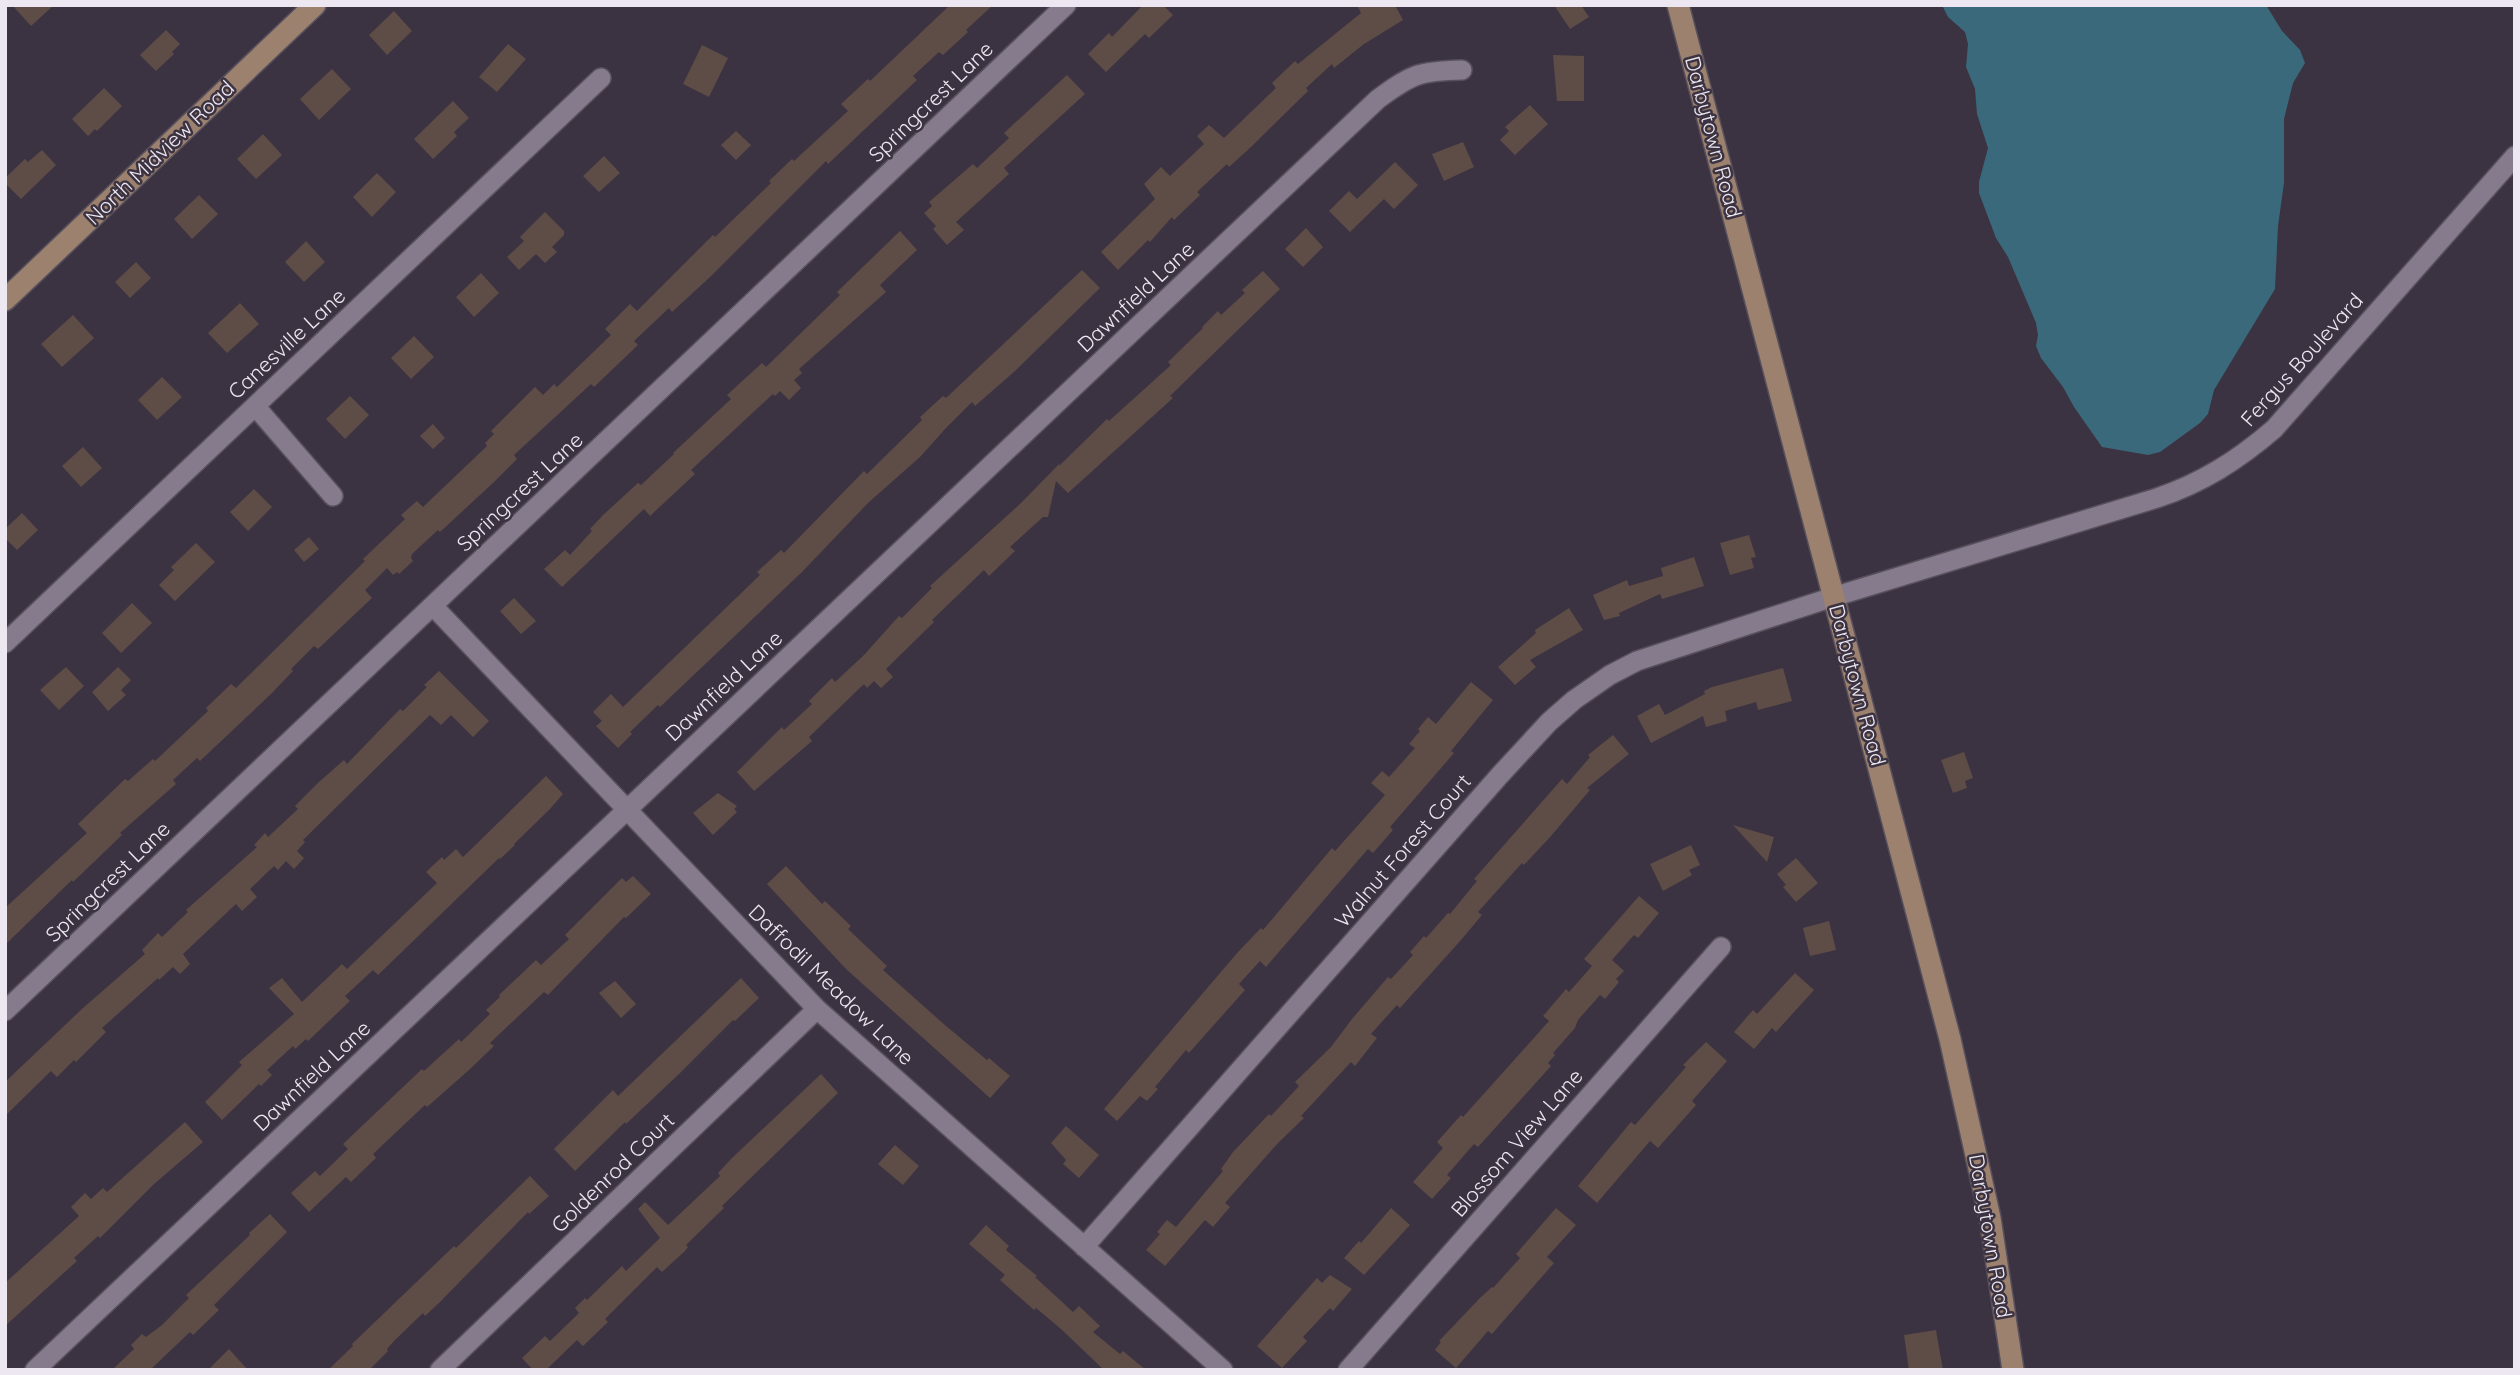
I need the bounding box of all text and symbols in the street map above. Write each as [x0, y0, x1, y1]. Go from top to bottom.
street label: Springcrest Lane [863, 35, 998, 167]
street label: Darbytown Road [1680, 53, 1748, 220]
street label: North Midview Road [80, 75, 239, 230]
street label: Dawnfield Lane [1071, 235, 1199, 357]
street label: Canesville Lane [222, 282, 350, 404]
street label: Fergus Boulevard [2235, 287, 2368, 431]
street label: Springcrest Lane [451, 426, 588, 556]
street label: Darbytown Road [1824, 601, 1892, 768]
street label: Dawnfield Lane [659, 624, 787, 746]
street label: Walnut Forest Court [1329, 768, 1476, 932]
street label: Springcrest Lane [40, 815, 175, 947]
street label: Daffodil Meadow Lane [743, 898, 920, 1070]
street label: Dawnfield Lane [247, 1014, 375, 1136]
street label: Blossom View Lane [1445, 1063, 1588, 1222]
street label: Goldenrod Court [545, 1107, 679, 1238]
street label: Darbytown Road [1964, 1152, 2018, 1320]

